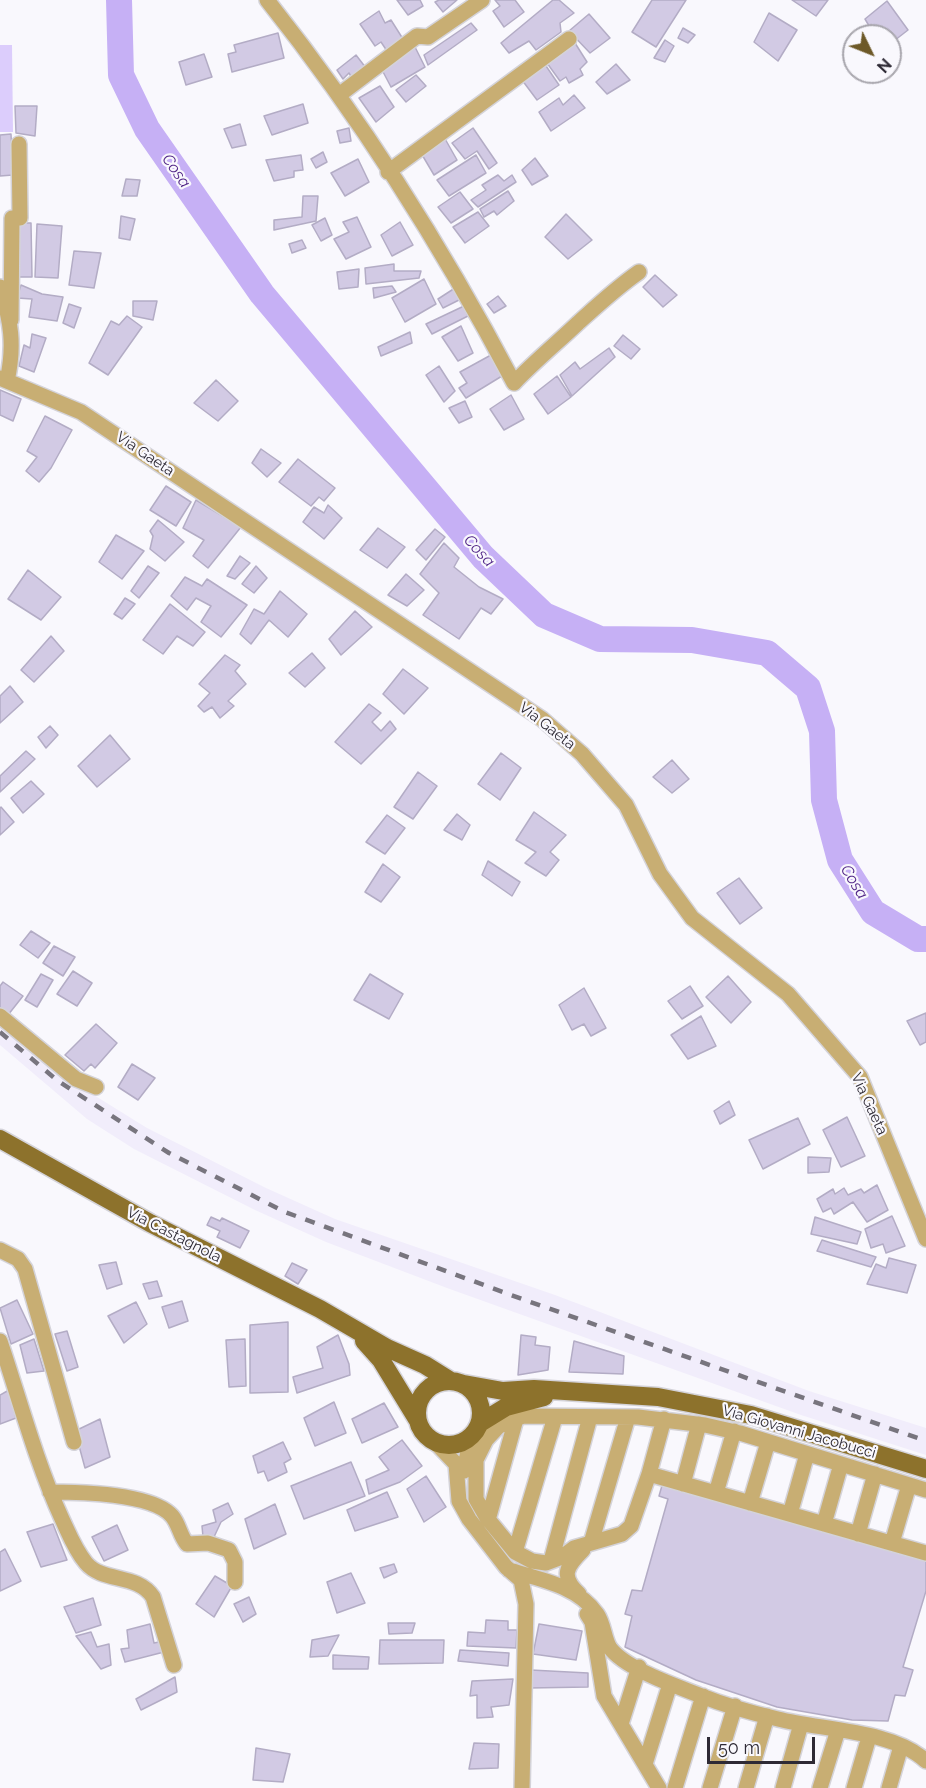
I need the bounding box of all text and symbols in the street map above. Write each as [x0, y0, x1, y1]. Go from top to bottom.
north arrow [842, 24, 902, 84]
text: N [873, 54, 895, 76]
water label: Cosa [158, 150, 194, 192]
street label: Via Gaeta [112, 428, 178, 480]
water label: Cosa [459, 531, 499, 571]
street label: Via Gaeta [515, 698, 579, 754]
water label: Cosa [836, 861, 872, 903]
street label: Via Gaeta [847, 1070, 891, 1138]
street label: Via Castagnola [124, 1203, 224, 1267]
street label: Via Giovanni Jacobucci [720, 1401, 878, 1463]
scale bar [710, 1725, 818, 1763]
text: 50 m [718, 1737, 760, 1758]

